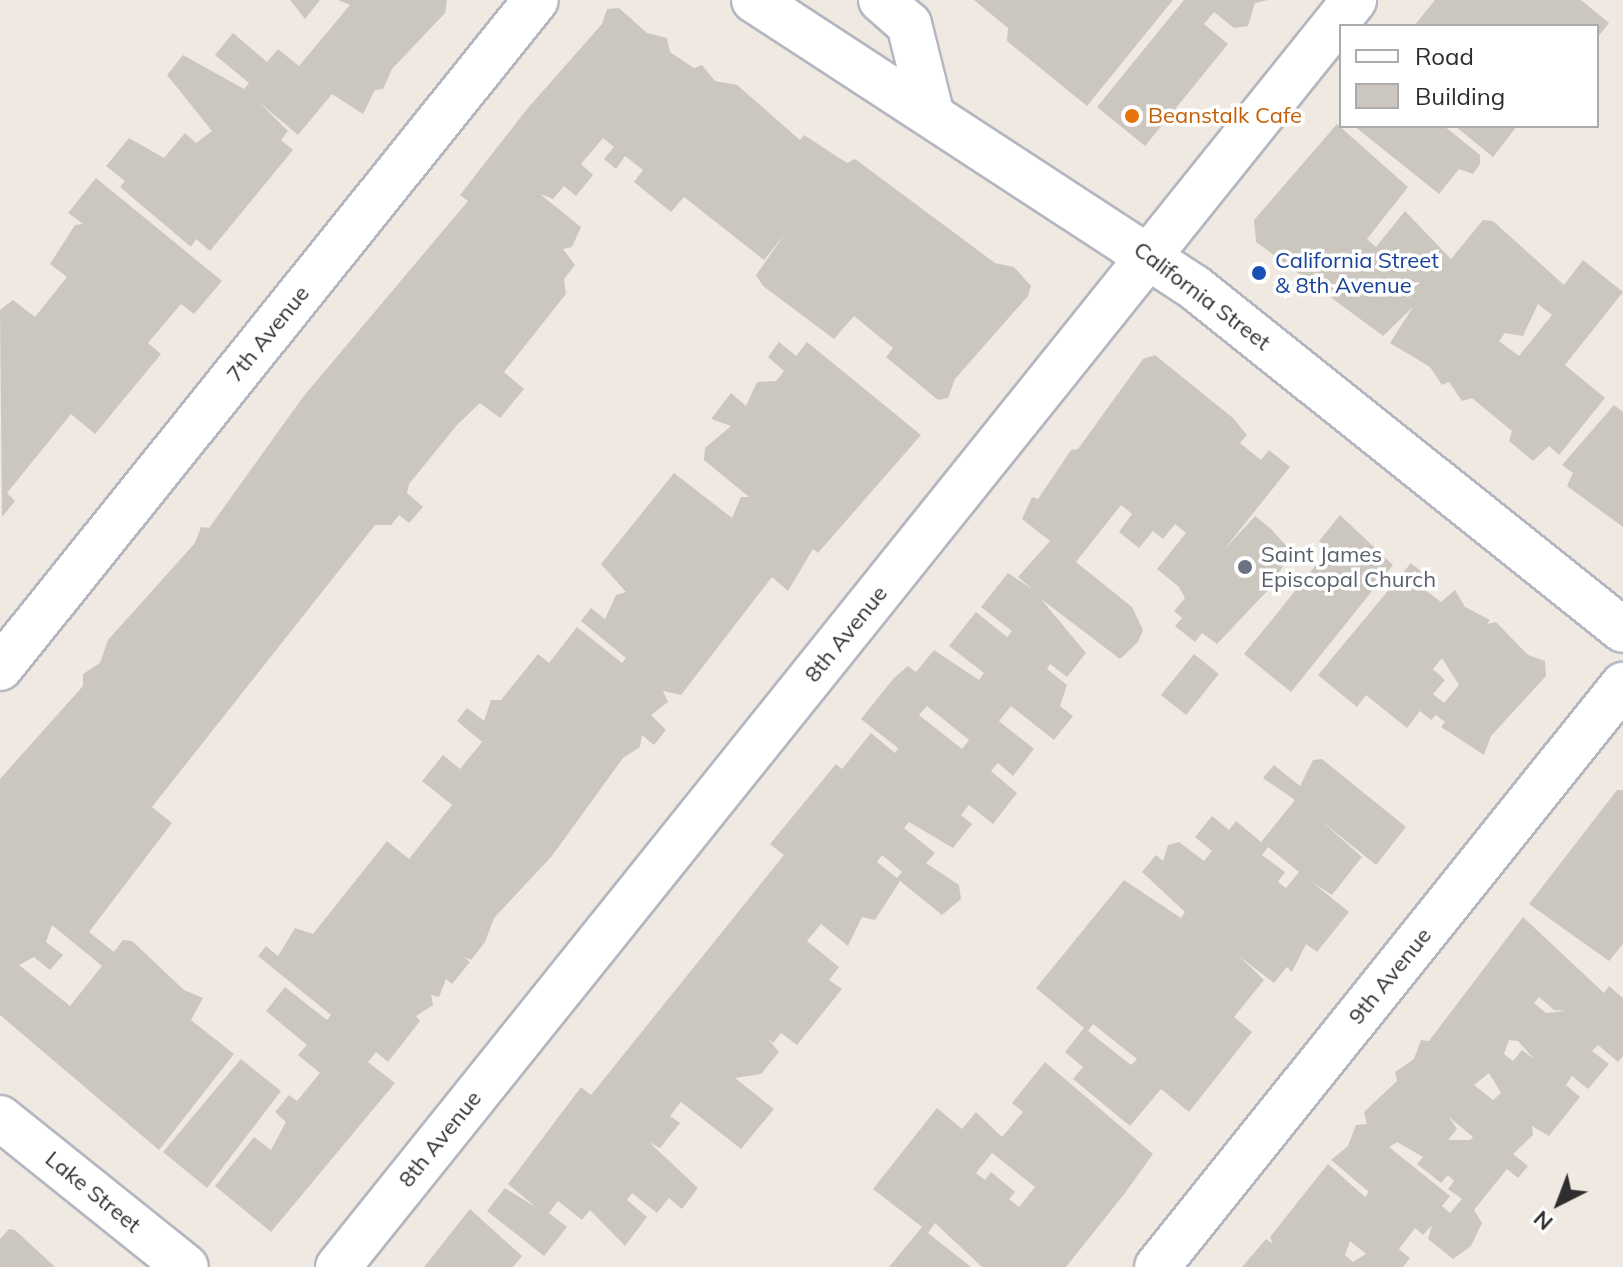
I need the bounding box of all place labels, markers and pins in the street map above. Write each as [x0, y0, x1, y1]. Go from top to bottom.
place label: Beanstalk Cafe [1148, 103, 1302, 129]
marker: Beanstalk Cafe [1123, 107, 1141, 125]
place label: California Street & 8th Avenue [1275, 247, 1439, 298]
marker: California Street & 8th Avenue [1250, 264, 1268, 282]
place label: Saint James Episcopal Church [1261, 541, 1436, 592]
marker: Saint James Episcopal Church [1236, 558, 1254, 576]

